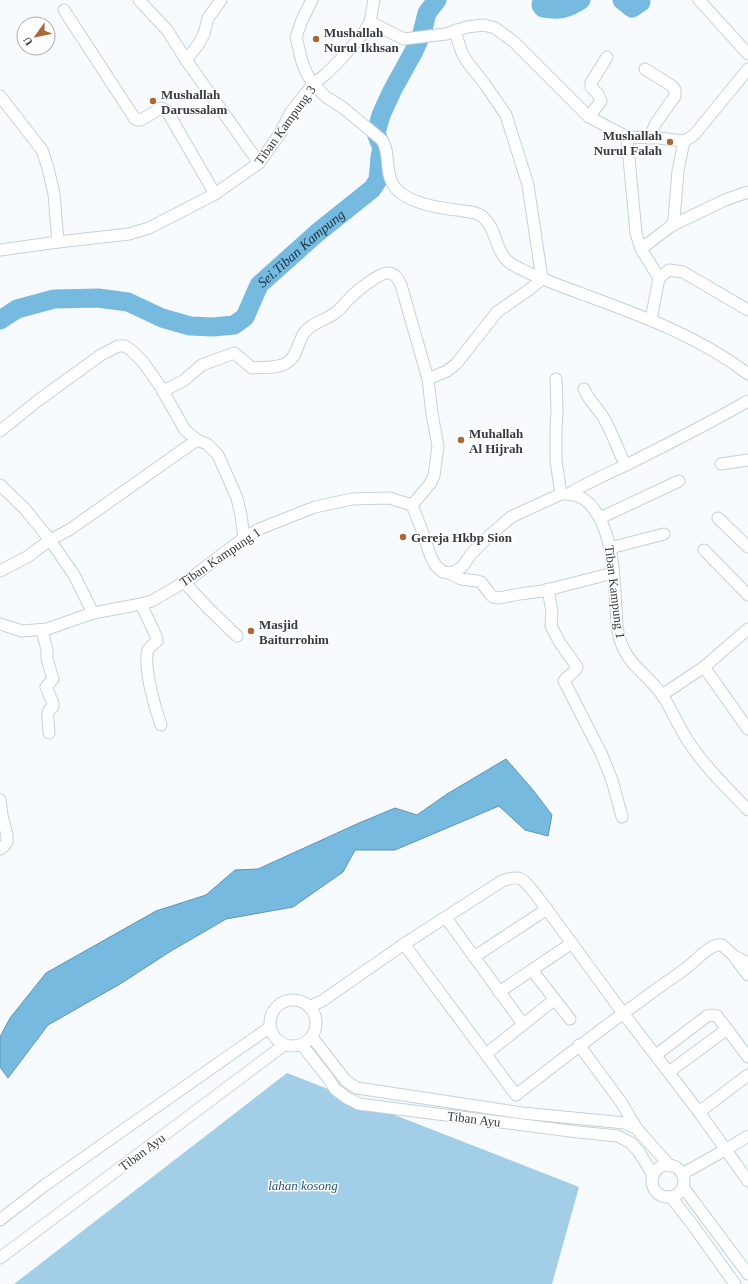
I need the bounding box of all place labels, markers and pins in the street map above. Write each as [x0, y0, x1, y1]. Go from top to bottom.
place label: Mushallah Nurul Ikhsan [324, 25, 400, 55]
marker: Mushallah Nurul Ikhsan [311, 34, 321, 44]
place label: Mushallah Darussalam [161, 87, 228, 117]
marker: Mushallah Darussalam [148, 96, 158, 106]
place label: Mushallah Nurul Falah [594, 128, 663, 158]
marker: Mushallah Nurul Falah [665, 137, 675, 147]
place label: Muhallah Al Hijrah [469, 426, 524, 456]
marker: Muhallah Al Hijrah [456, 435, 466, 445]
place label: Gereja Hkbp Sion [411, 530, 513, 545]
marker: Gereja Hkbp Sion [398, 532, 408, 542]
place label: Masjid Baiturrohim [259, 617, 329, 647]
marker: Masjid Baiturrohim [246, 626, 256, 636]

